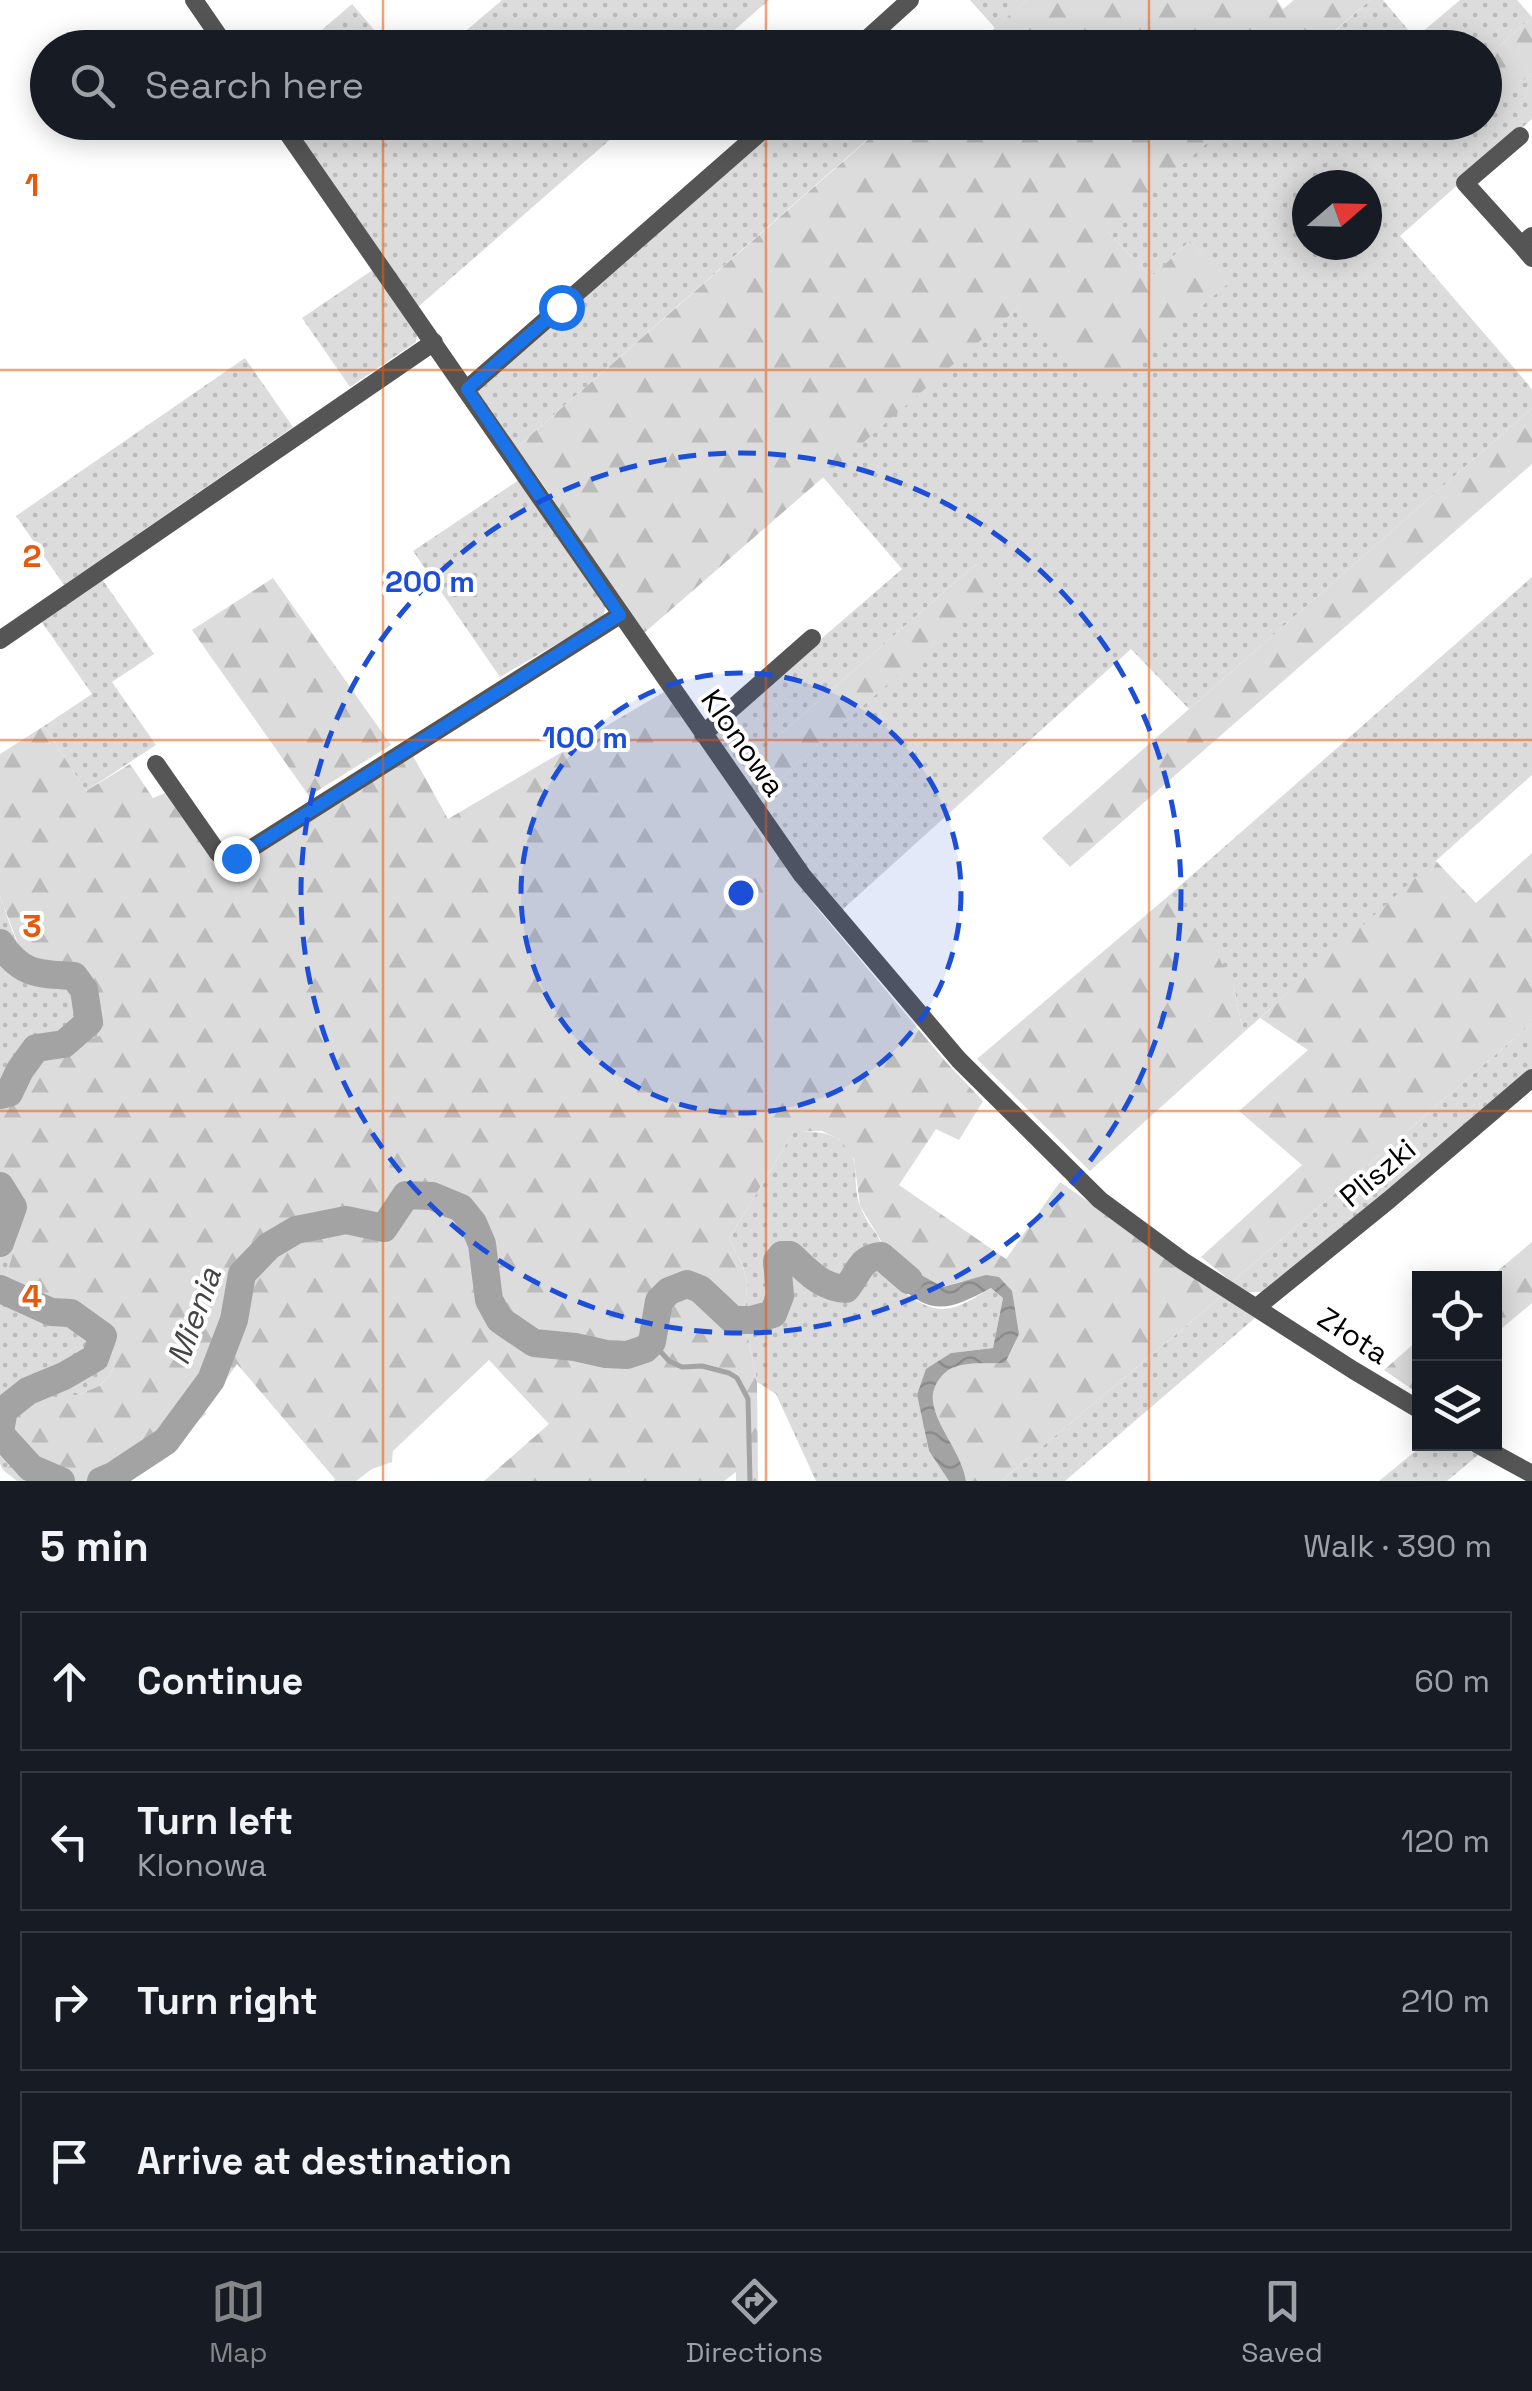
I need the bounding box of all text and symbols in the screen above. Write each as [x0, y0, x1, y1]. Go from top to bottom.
search box [30, 30, 1502, 140]
icon: search [65, 58, 120, 113]
text: Search here [145, 61, 364, 109]
text: 1 [25, 165, 39, 205]
north arrow [1292, 170, 1382, 260]
route start [539, 285, 585, 331]
text: 2 [22, 536, 42, 576]
text: 200 m [385, 562, 475, 601]
street label: Klonowa [692, 682, 794, 804]
text: 100 m [542, 718, 628, 757]
route end [214, 836, 260, 882]
centre of rings [723, 875, 759, 911]
text: 3 [22, 906, 42, 946]
street label: Pliszki [1332, 1130, 1424, 1216]
water label: Mienia [158, 1261, 230, 1370]
map controls [1412, 1271, 1502, 1451]
button: locate [1412, 1271, 1502, 1361]
text: 4 [22, 1276, 42, 1316]
street label: Złota [1310, 1298, 1396, 1373]
button: layers [1412, 1361, 1502, 1451]
text: 5 min [40, 1520, 149, 1573]
text: Walk · 390 m [1303, 1526, 1492, 1566]
icon: ahead [42, 1654, 97, 1709]
text: Continue [137, 1657, 303, 1705]
text: 60 m [1414, 1661, 1490, 1701]
text: Turn left [137, 1797, 293, 1845]
icon: left [42, 1814, 97, 1869]
text: 120 m [1401, 1821, 1490, 1861]
text: Klonowa [137, 1845, 267, 1885]
icon: right [42, 1974, 97, 2029]
text: Turn right [137, 1977, 318, 2025]
text: 210 m [1401, 1981, 1490, 2021]
icon: arrive [42, 2134, 97, 2189]
text: Arrive at destination [137, 2137, 512, 2185]
tab: Map [209, 2274, 267, 2370]
tab: Directions [686, 2274, 823, 2370]
tab: Saved [1241, 2274, 1323, 2370]

